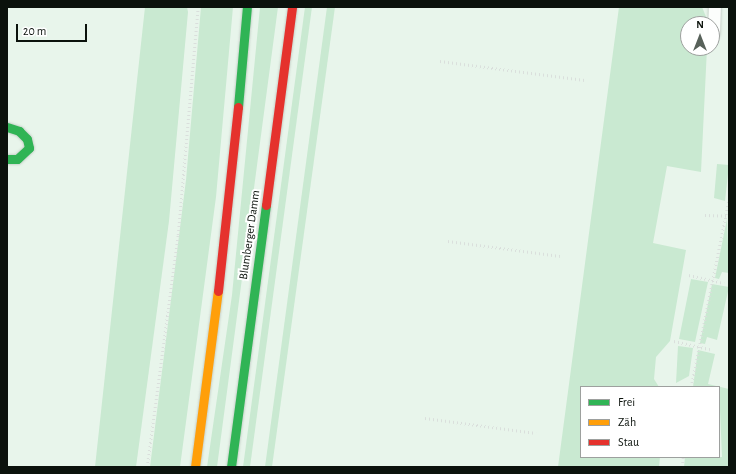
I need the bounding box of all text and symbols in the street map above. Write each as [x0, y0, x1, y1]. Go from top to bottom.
scale bar [18, 16, 89, 42]
north arrow [680, 16, 720, 56]
text: N [696, 19, 704, 30]
text: 20 m [23, 25, 46, 37]
street label: Blumberger Damm [237, 189, 263, 281]
legend [580, 386, 720, 458]
text: Frei [618, 396, 635, 408]
text: Zäh [618, 416, 636, 428]
text: Stau [618, 436, 639, 448]

